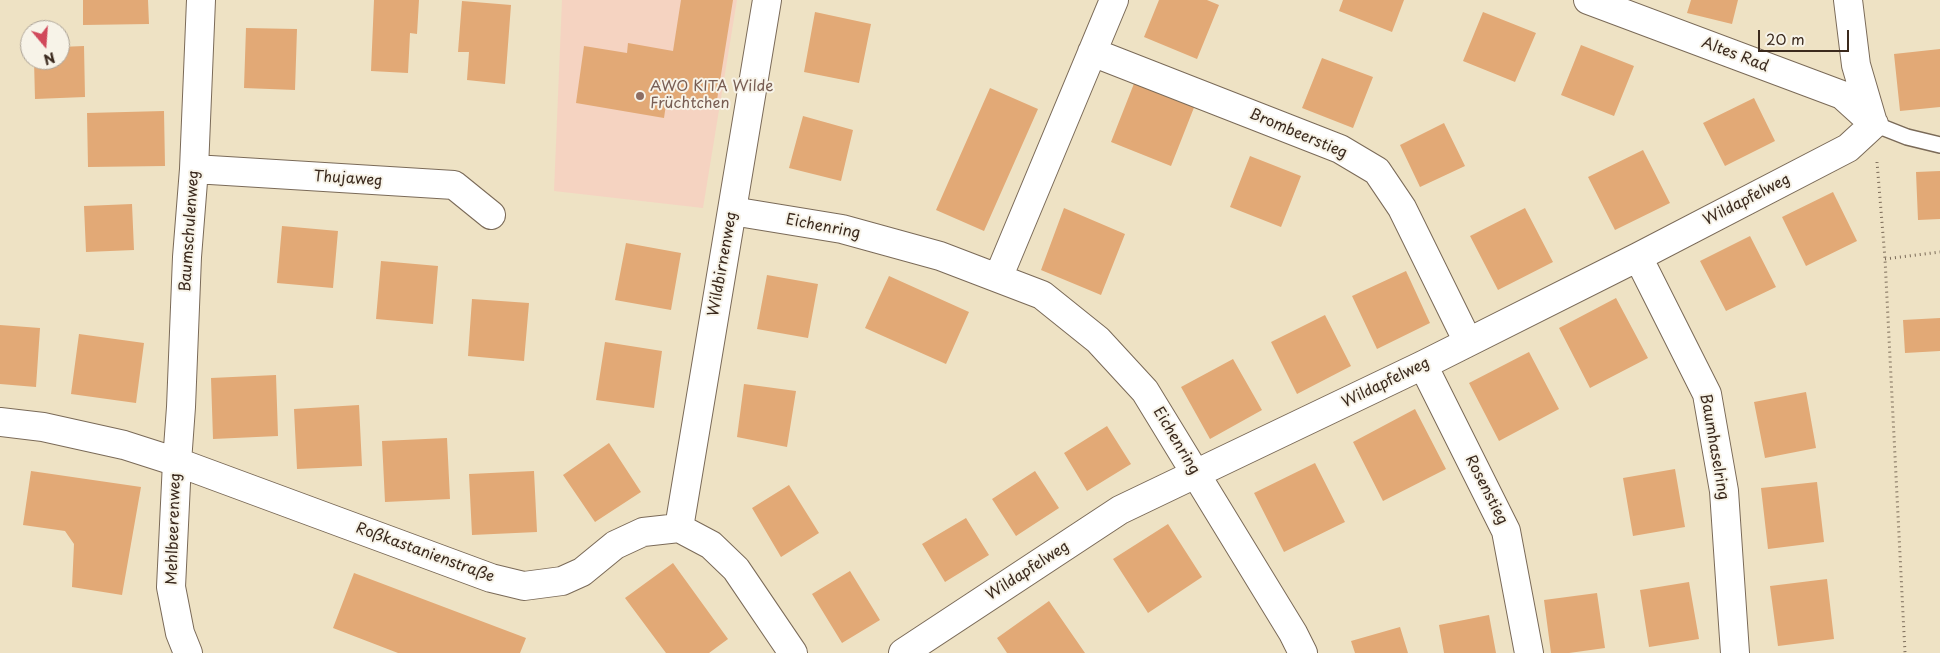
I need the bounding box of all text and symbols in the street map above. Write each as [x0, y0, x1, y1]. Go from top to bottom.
north arrow [20, 20, 70, 70]
scale bar [1760, 20, 1851, 52]
text: 20 m [1766, 27, 1805, 50]
street label: Altes Rad [1699, 34, 1771, 76]
text: N [41, 47, 58, 70]
place label: AWO KITA Wilde Früchtchen [650, 78, 773, 113]
marker: AWO KITA Wilde Früchtchen [634, 90, 646, 102]
street label: Brombeerstieg [1246, 105, 1350, 163]
street label: Thujaweg [313, 168, 383, 190]
street label: Baumschulenweg [177, 170, 203, 292]
street label: Wildapfelweg [1701, 170, 1793, 230]
street label: Wildbirnenweg [705, 210, 741, 318]
street label: Eichenring [784, 211, 862, 243]
street label: Wildapfelweg [1339, 354, 1433, 412]
street label: Baumhaselring [1696, 393, 1732, 501]
street label: Eichenring [1149, 404, 1203, 478]
street label: Rosenstieg [1461, 452, 1511, 528]
street label: Mehlbeerenweg [163, 473, 185, 585]
street label: Roßkastanienstraße [353, 520, 497, 586]
street label: Wildapfelweg [983, 538, 1073, 604]

